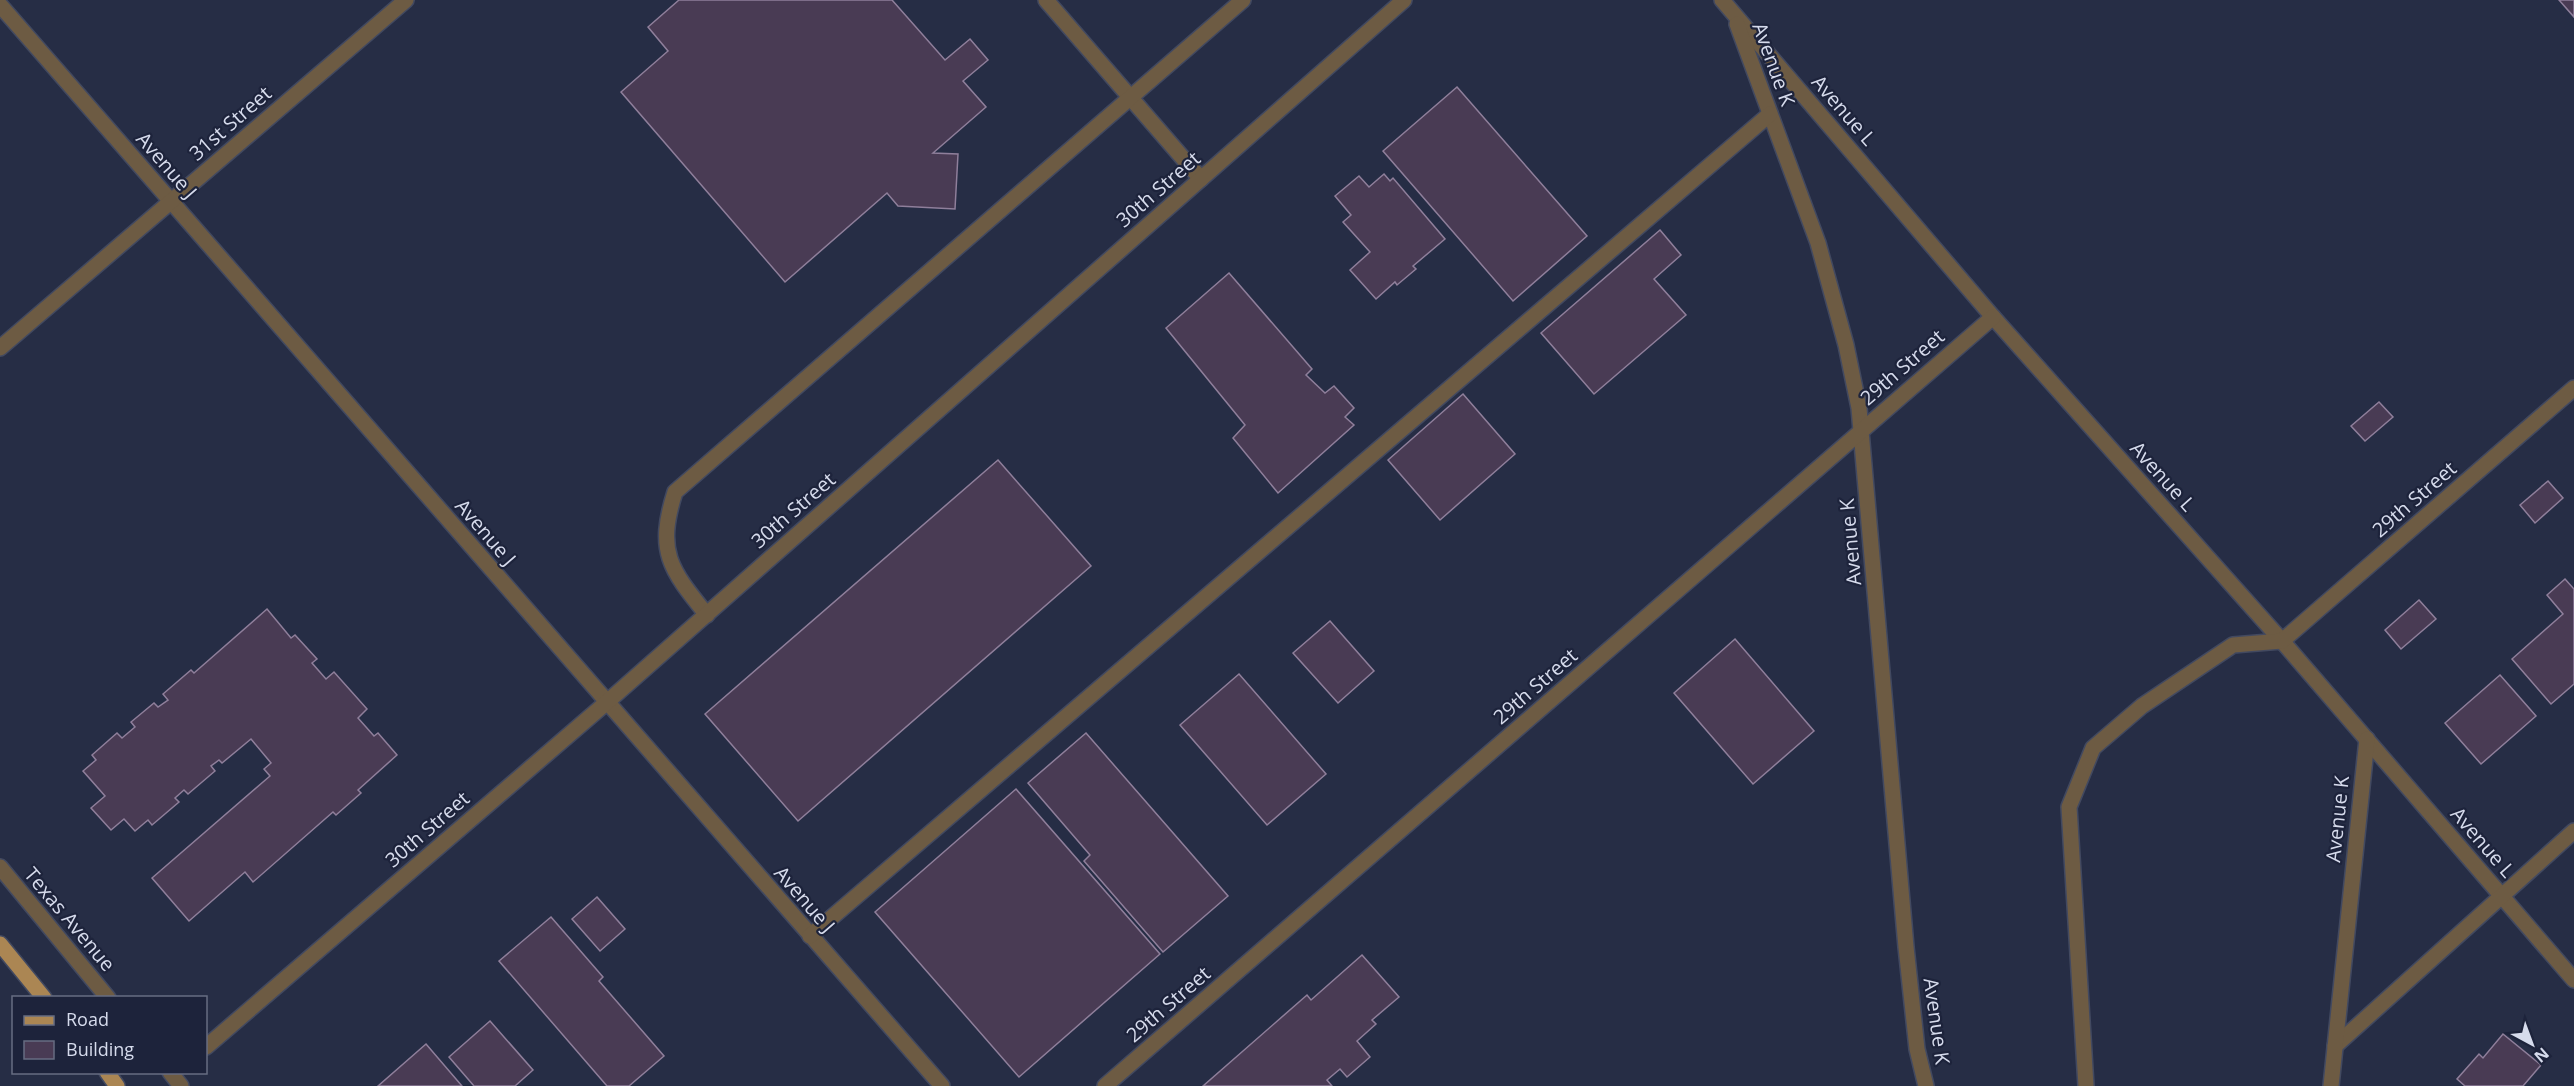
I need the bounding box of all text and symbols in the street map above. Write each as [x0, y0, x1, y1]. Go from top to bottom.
street label: Avenue K [1746, 18, 1802, 110]
street label: Avenue L [1806, 69, 1882, 151]
street label: 31st Street [183, 80, 277, 166]
street label: Avenue J [131, 126, 203, 204]
street label: 30th Street [1110, 145, 1206, 233]
street label: 29th Street [1854, 323, 1950, 411]
street label: Avenue L [2124, 435, 2202, 517]
street label: 29th Street [2366, 455, 2462, 543]
street label: 30th Street [745, 466, 841, 554]
street label: Avenue J [450, 493, 522, 571]
street label: Avenue K [1833, 497, 1867, 587]
street label: 29th Street [1487, 642, 1583, 730]
street label: Avenue K [2319, 774, 2355, 864]
street label: 30th Street [379, 785, 475, 873]
street label: Avenue L [2445, 801, 2521, 883]
street label: Avenue J [769, 860, 841, 938]
street label: Texas Avenue [18, 861, 122, 977]
street label: 29th Street [1120, 960, 1216, 1048]
street label: Avenue K [1918, 976, 1957, 1067]
legend [12, 996, 207, 1074]
text: Road [66, 1007, 109, 1031]
north arrow [2502, 1014, 2562, 1074]
text: Building [66, 1037, 134, 1061]
text: N [2530, 1043, 2554, 1068]

